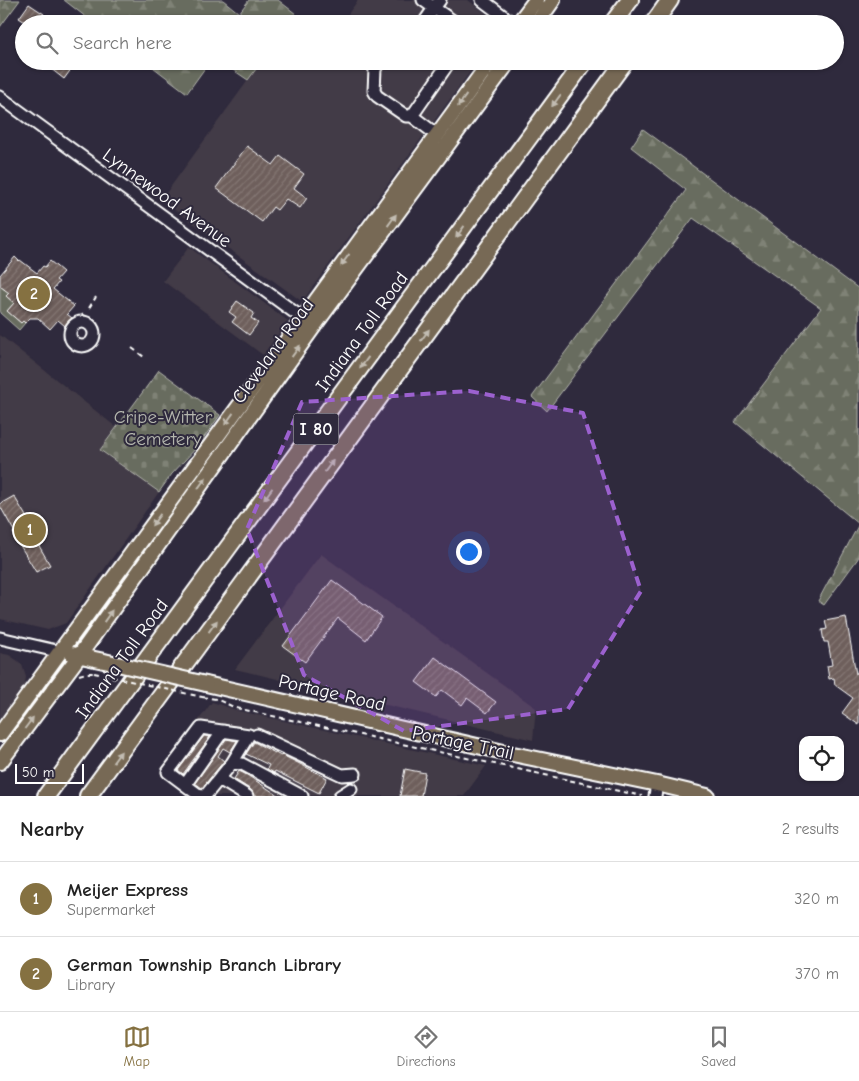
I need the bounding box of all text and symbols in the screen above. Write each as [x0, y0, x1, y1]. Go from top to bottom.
search box [15, 15, 844, 70]
icon: search [33, 29, 61, 57]
text: Search here [73, 32, 172, 54]
one-way arrow [457, 94, 467, 108]
one-way arrow [551, 94, 561, 108]
street label: Lynnewood Avenue [98, 144, 236, 252]
one-way arrow [387, 213, 397, 227]
one-way arrow [455, 225, 465, 239]
one-way arrow [340, 253, 351, 266]
street label: Indiana Toll Road [311, 268, 413, 396]
pin: 2 [18, 275, 50, 313]
street label: Cleveland Road [228, 294, 318, 408]
one-way arrow [420, 328, 430, 342]
one-way arrow [291, 344, 301, 358]
one-way arrow [359, 356, 369, 370]
park label: Cripe-Witter Cemetery [114, 406, 213, 450]
one-way arrow [224, 413, 234, 426]
road number: I 80 [294, 414, 338, 444]
one-way arrow [324, 460, 335, 473]
one-way arrow [197, 477, 207, 490]
one-way arrow [263, 487, 273, 501]
pin: 1 [14, 511, 46, 549]
one-way arrow [151, 513, 161, 527]
your location [456, 539, 482, 565]
street label: Indiana Toll Road [71, 595, 173, 723]
one-way arrow [103, 609, 113, 623]
one-way arrow [208, 619, 218, 633]
street label: Portage Road [276, 670, 388, 716]
one-way arrow [24, 717, 35, 730]
street label: Portage Trail [410, 721, 516, 765]
map controls [799, 736, 844, 781]
button: locate [799, 736, 844, 781]
one-way arrow [112, 750, 122, 764]
scale bar [15, 761, 84, 784]
text: 50 m [22, 764, 54, 781]
text: Nearby [20, 817, 84, 841]
text: 2 results [782, 820, 839, 838]
text: Meijer Express [67, 879, 188, 901]
text: 1 [33, 890, 39, 908]
text: 320 m [794, 890, 839, 908]
text: Supermarket [67, 901, 155, 919]
text: German Township Branch Library [67, 954, 341, 976]
text: 2 [32, 965, 40, 983]
text: 370 m [795, 965, 839, 983]
text: Library [67, 976, 115, 994]
tab: Map [123, 1023, 151, 1070]
tab: Directions [396, 1023, 456, 1070]
tab: Saved [701, 1023, 736, 1070]

